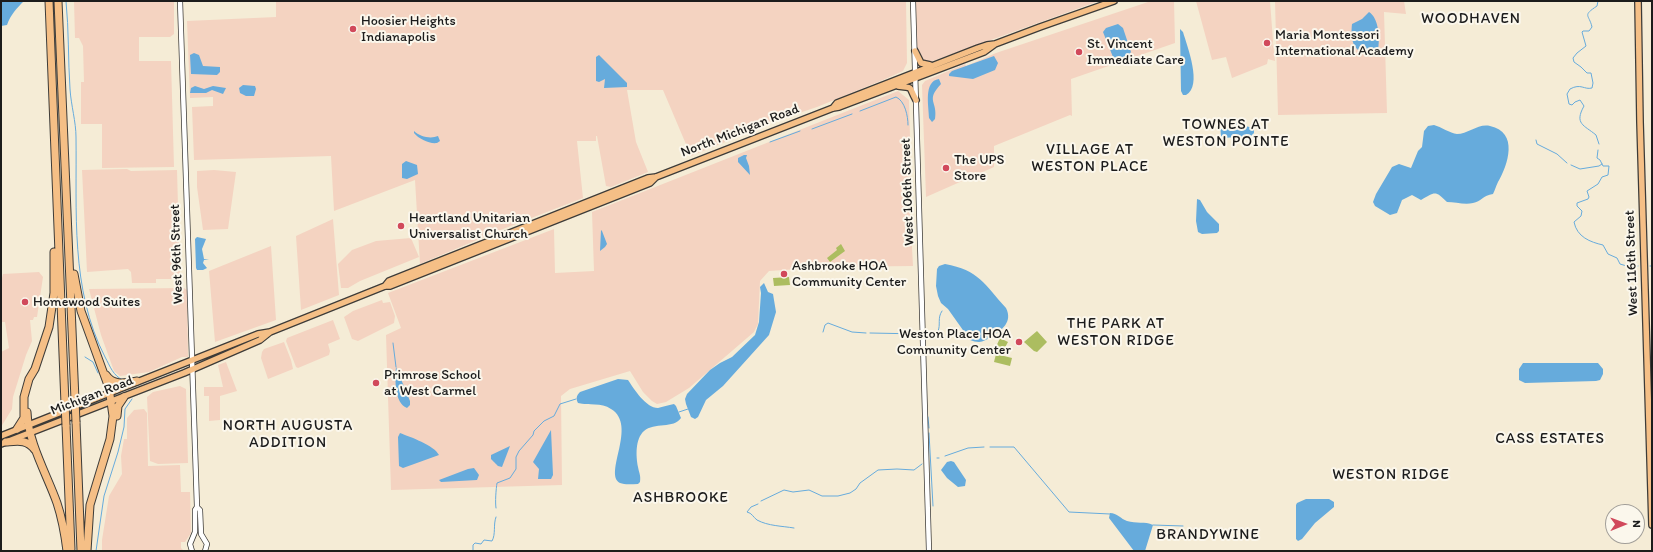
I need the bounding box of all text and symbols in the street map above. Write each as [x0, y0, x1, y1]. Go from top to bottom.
district label: WOODHAVEN [1421, 10, 1521, 28]
place label: Hoosier Heights Indianapolis [361, 13, 456, 46]
marker: Hoosier Heights Indianapolis [348, 24, 358, 34]
place label: Maria Montessori International Academy [1275, 27, 1414, 60]
place label: St. Vincent Immediate Care [1087, 36, 1184, 68]
marker: Maria Montessori International Academy [1262, 38, 1272, 48]
marker: St. Vincent Immediate Care [1074, 47, 1084, 57]
street label: North Michigan Road [678, 101, 802, 161]
district label: TOWNES AT WESTON POINTE [1163, 116, 1289, 151]
street label: West 106th Street [898, 138, 918, 246]
district label: VILLAGE AT WESTON PLACE [1031, 141, 1149, 176]
place label: The UPS Store [954, 152, 1004, 184]
marker: The UPS Store [941, 163, 951, 173]
street label: West 96th Street [167, 204, 187, 304]
place label: Heartland Unitarian Universalist Church [409, 210, 530, 242]
street label: West 116th Street [1622, 210, 1642, 316]
marker: Heartland Unitarian Universalist Church [396, 221, 406, 231]
place label: Ashbrooke HOA Community Center [792, 258, 906, 290]
marker: Ashbrooke HOA Community Center [779, 269, 789, 279]
place label: Homewood Suites [33, 294, 140, 310]
marker: Homewood Suites [20, 297, 30, 307]
district label: THE PARK AT WESTON RIDGE [1057, 315, 1175, 350]
place label: Weston Place HOA Community Center [897, 326, 1011, 358]
marker: Weston Place HOA Community Center [1014, 337, 1024, 347]
place label: Primrose School at West Carmel [384, 367, 481, 400]
street label: Michigan Road [48, 372, 136, 420]
marker: Primrose School at West Carmel [371, 378, 381, 388]
district label: NORTH AUGUSTA ADDITION [222, 417, 354, 452]
district label: CASS ESTATES [1494, 430, 1606, 448]
district label: WESTON RIDGE [1332, 466, 1450, 484]
district label: ASHBROOKE [633, 489, 729, 507]
north arrow [1605, 504, 1645, 544]
text: N [1630, 520, 1643, 528]
district label: BRANDYWINE [1157, 526, 1259, 544]

